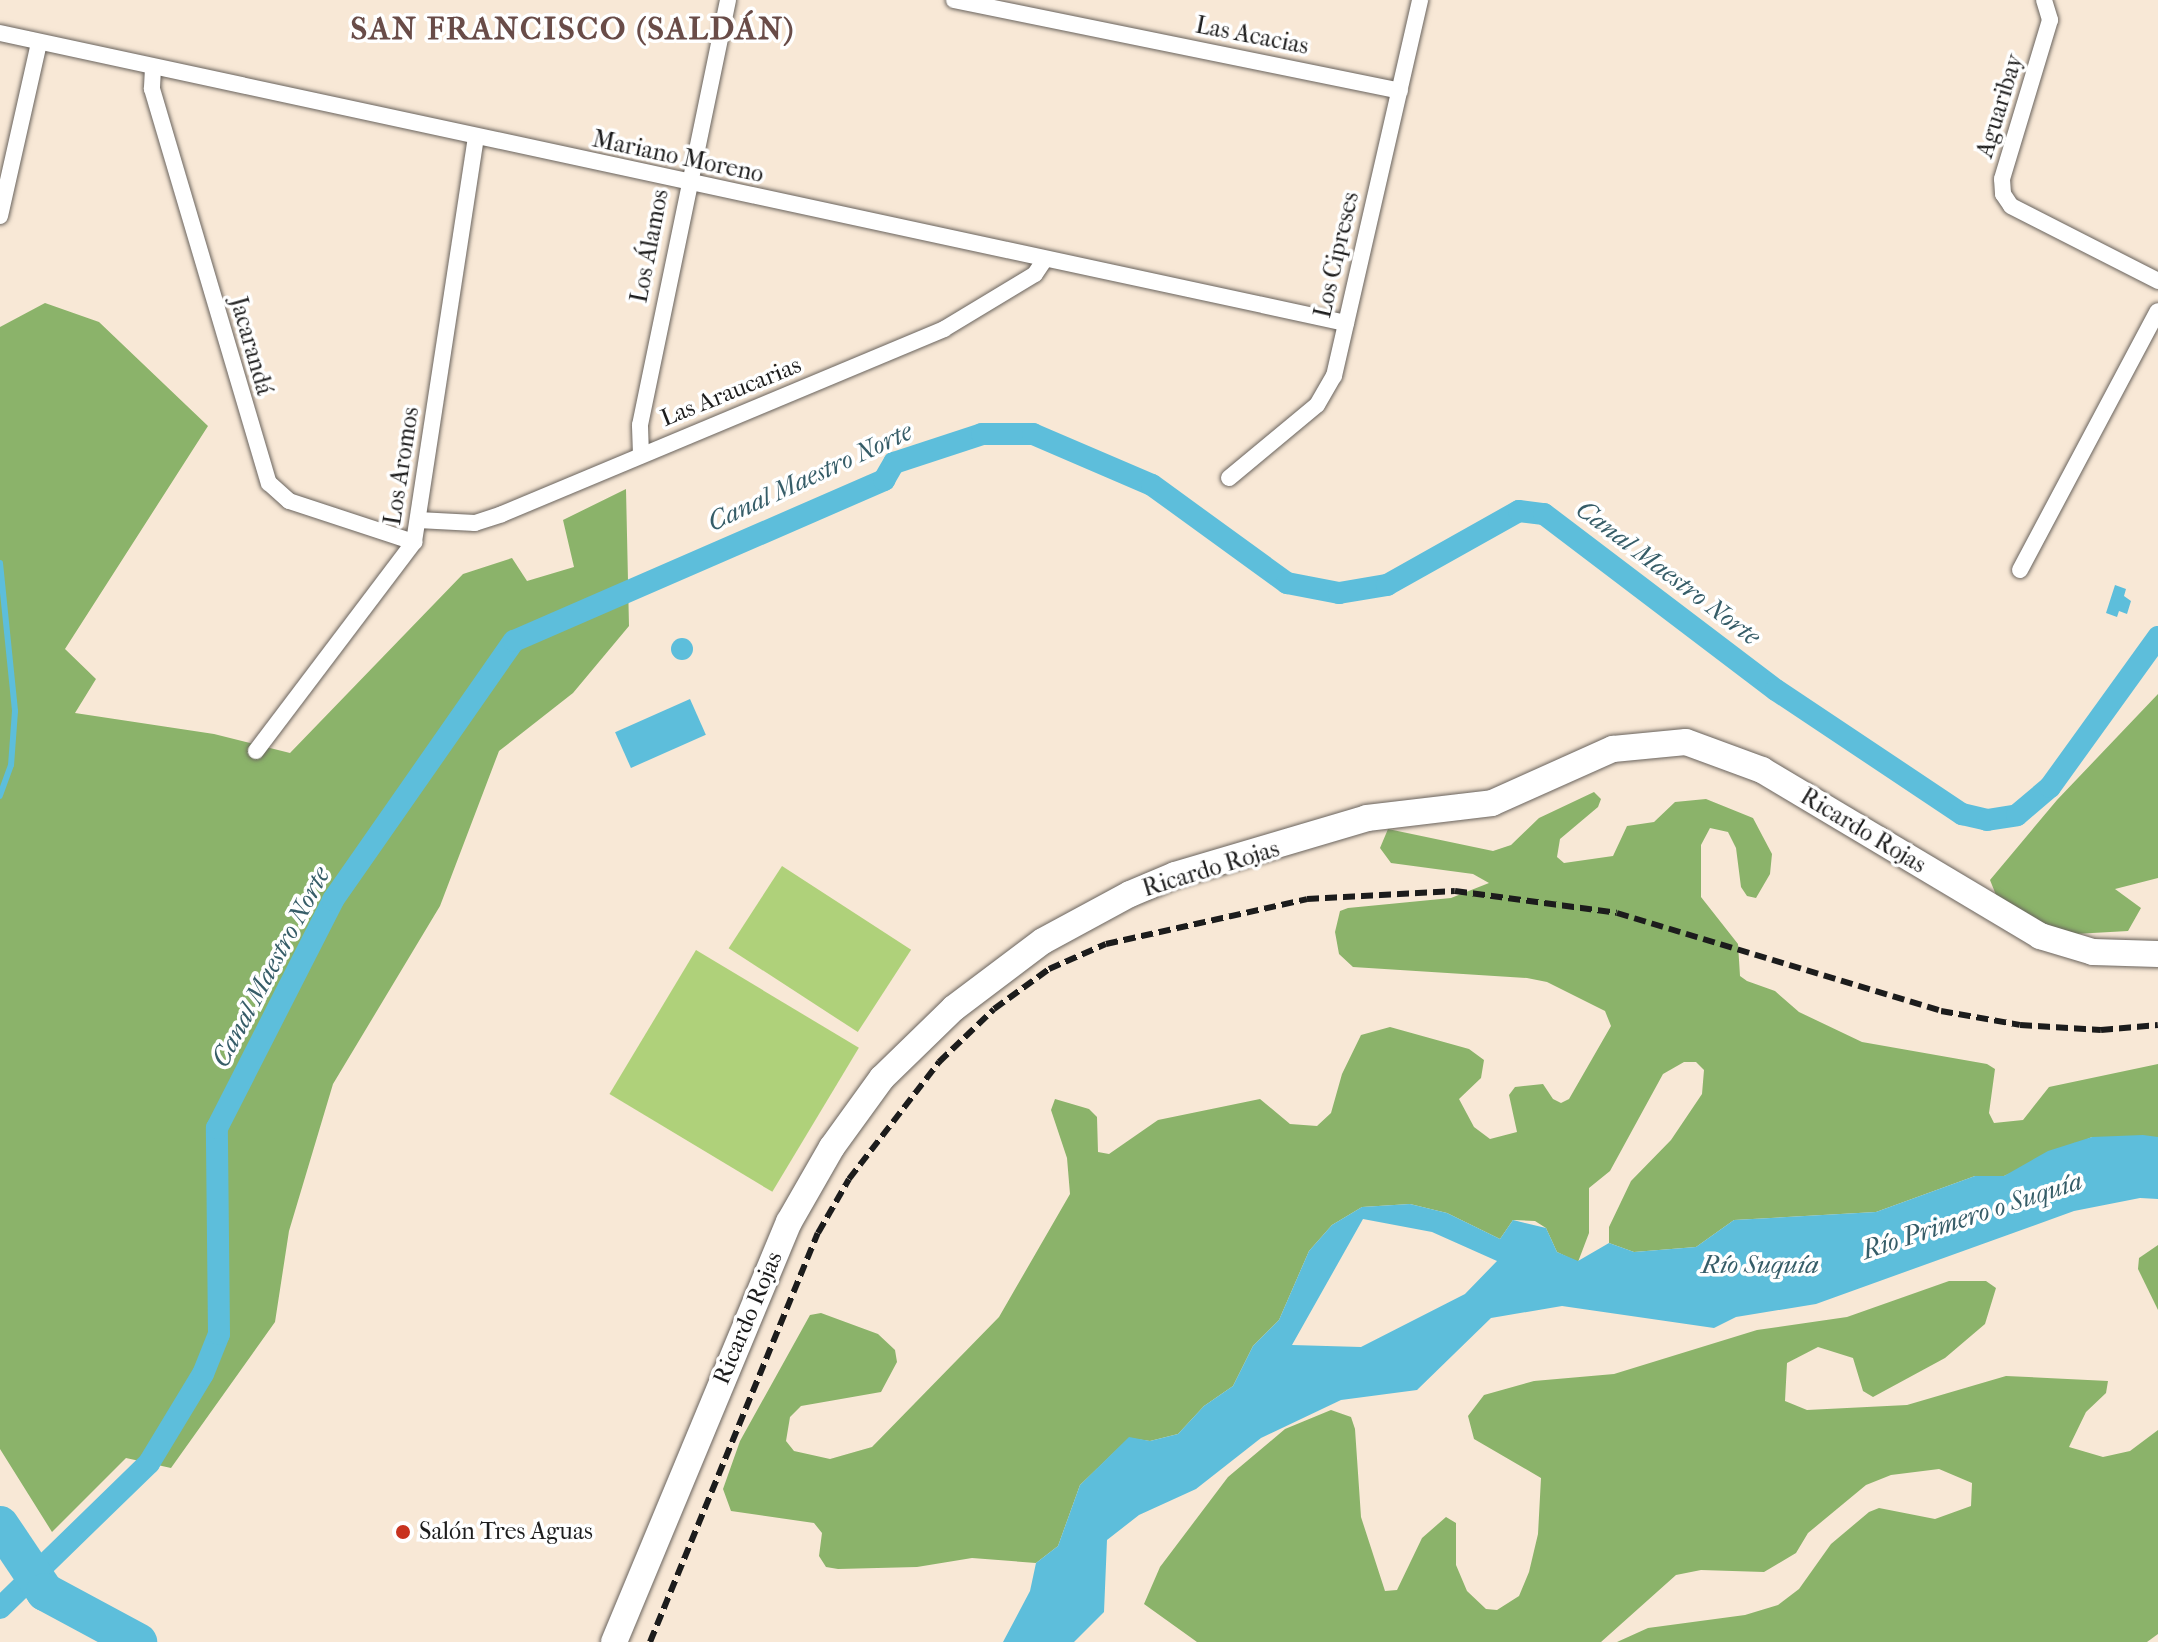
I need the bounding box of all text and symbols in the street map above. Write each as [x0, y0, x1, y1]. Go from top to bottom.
district label: SAN FRANCISCO (SALDÁN) [350, 10, 796, 48]
street label: Las Acacias [1193, 11, 1311, 61]
street label: Aguaribay [1971, 51, 2029, 161]
street label: Mariano Moreno [590, 125, 766, 189]
street label: Los Álamos [625, 187, 675, 305]
street label: Los Cipreses [1309, 189, 1365, 321]
street label: Jacarandá [223, 294, 279, 398]
street label: Las Araucarias [657, 351, 805, 433]
street label: Los Aromos [378, 405, 426, 527]
water label: Canal Maestro Norte [703, 416, 917, 538]
water label: Canal Maestro Norte [1570, 494, 1766, 652]
street label: Ricardo Rojas [1795, 782, 1931, 880]
street label: Ricardo Rojas [1139, 835, 1283, 903]
water label: Canal Maestro Norte [205, 862, 337, 1072]
water label: Río Primero o Suquía [1858, 1166, 2086, 1266]
street label: Ricardo Rojas [707, 1247, 789, 1389]
water label: Río Suquía [1701, 1249, 1819, 1281]
place label: Salón Tres Aguas [419, 1518, 593, 1546]
marker: Salón Tres Aguas [394, 1523, 412, 1541]

